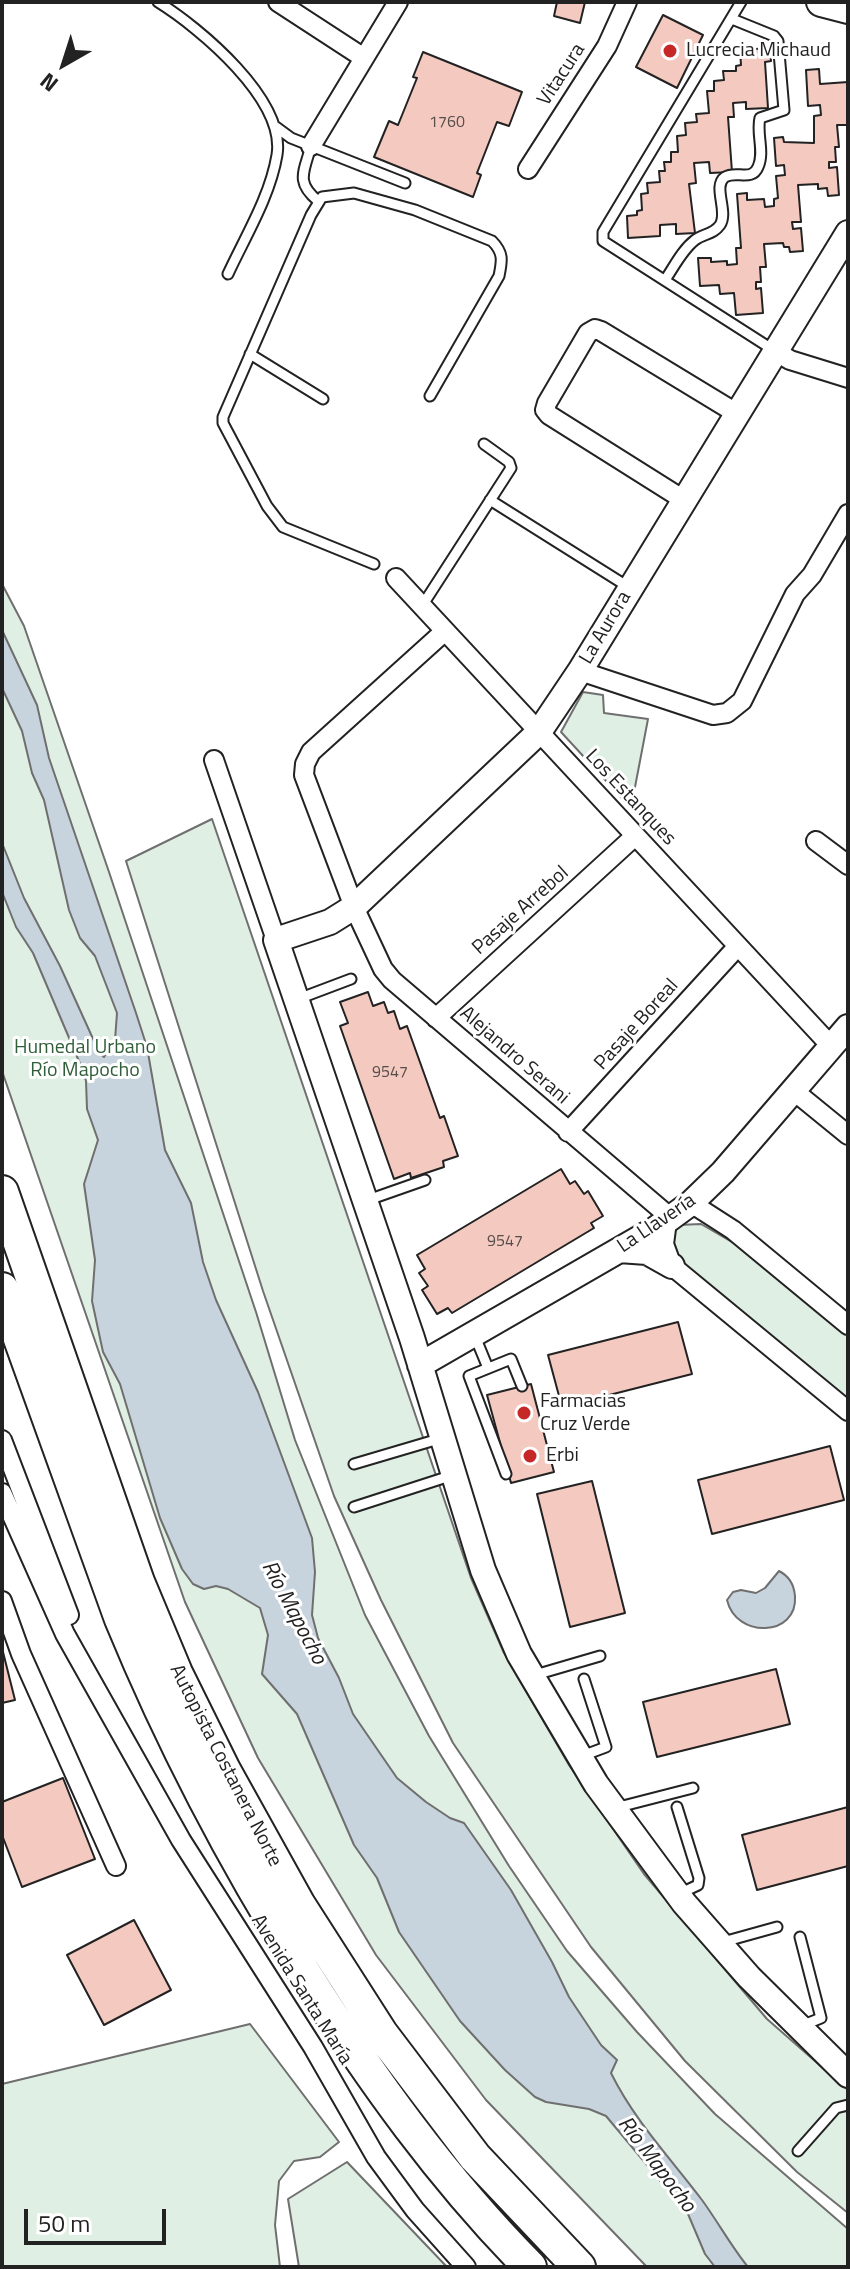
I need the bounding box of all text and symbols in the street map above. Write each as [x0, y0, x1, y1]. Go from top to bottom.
north arrow [24, 24, 104, 104]
street label: Vitacura [533, 39, 591, 111]
place label: Lucrecia Michaud [686, 39, 831, 63]
marker: Lucrecia Michaud [661, 42, 679, 60]
text: N [32, 65, 66, 101]
house number: 1760 [429, 113, 465, 133]
street label: La Aurora [575, 587, 637, 669]
street label: Los Estanques [579, 745, 681, 851]
street label: Pasaje Arrebol [468, 861, 574, 961]
street label: Pasaje Boreal [590, 974, 684, 1076]
street label: Alejandro Serani [454, 1002, 574, 1110]
park label: Humedal Urbano Río Mapocho [14, 1036, 156, 1083]
house number: 9547 [372, 1063, 408, 1083]
street label: La Llavería [613, 1189, 701, 1259]
house number: 9547 [487, 1232, 523, 1252]
place label: Farmacias Cruz Verde [540, 1390, 630, 1437]
marker: Farmacias Cruz Verde [515, 1404, 533, 1422]
place label: Erbi [546, 1444, 579, 1468]
marker: Erbi [521, 1447, 539, 1465]
water label: Río Mapocho [255, 1557, 331, 1669]
street label: Autopista Costanera Norte [164, 1661, 286, 1871]
street label: Avenida Santa María [245, 1911, 357, 2069]
water label: Río Mapocho [611, 2112, 701, 2218]
scale bar [28, 2193, 170, 2243]
text: 50 m [38, 2205, 90, 2241]

